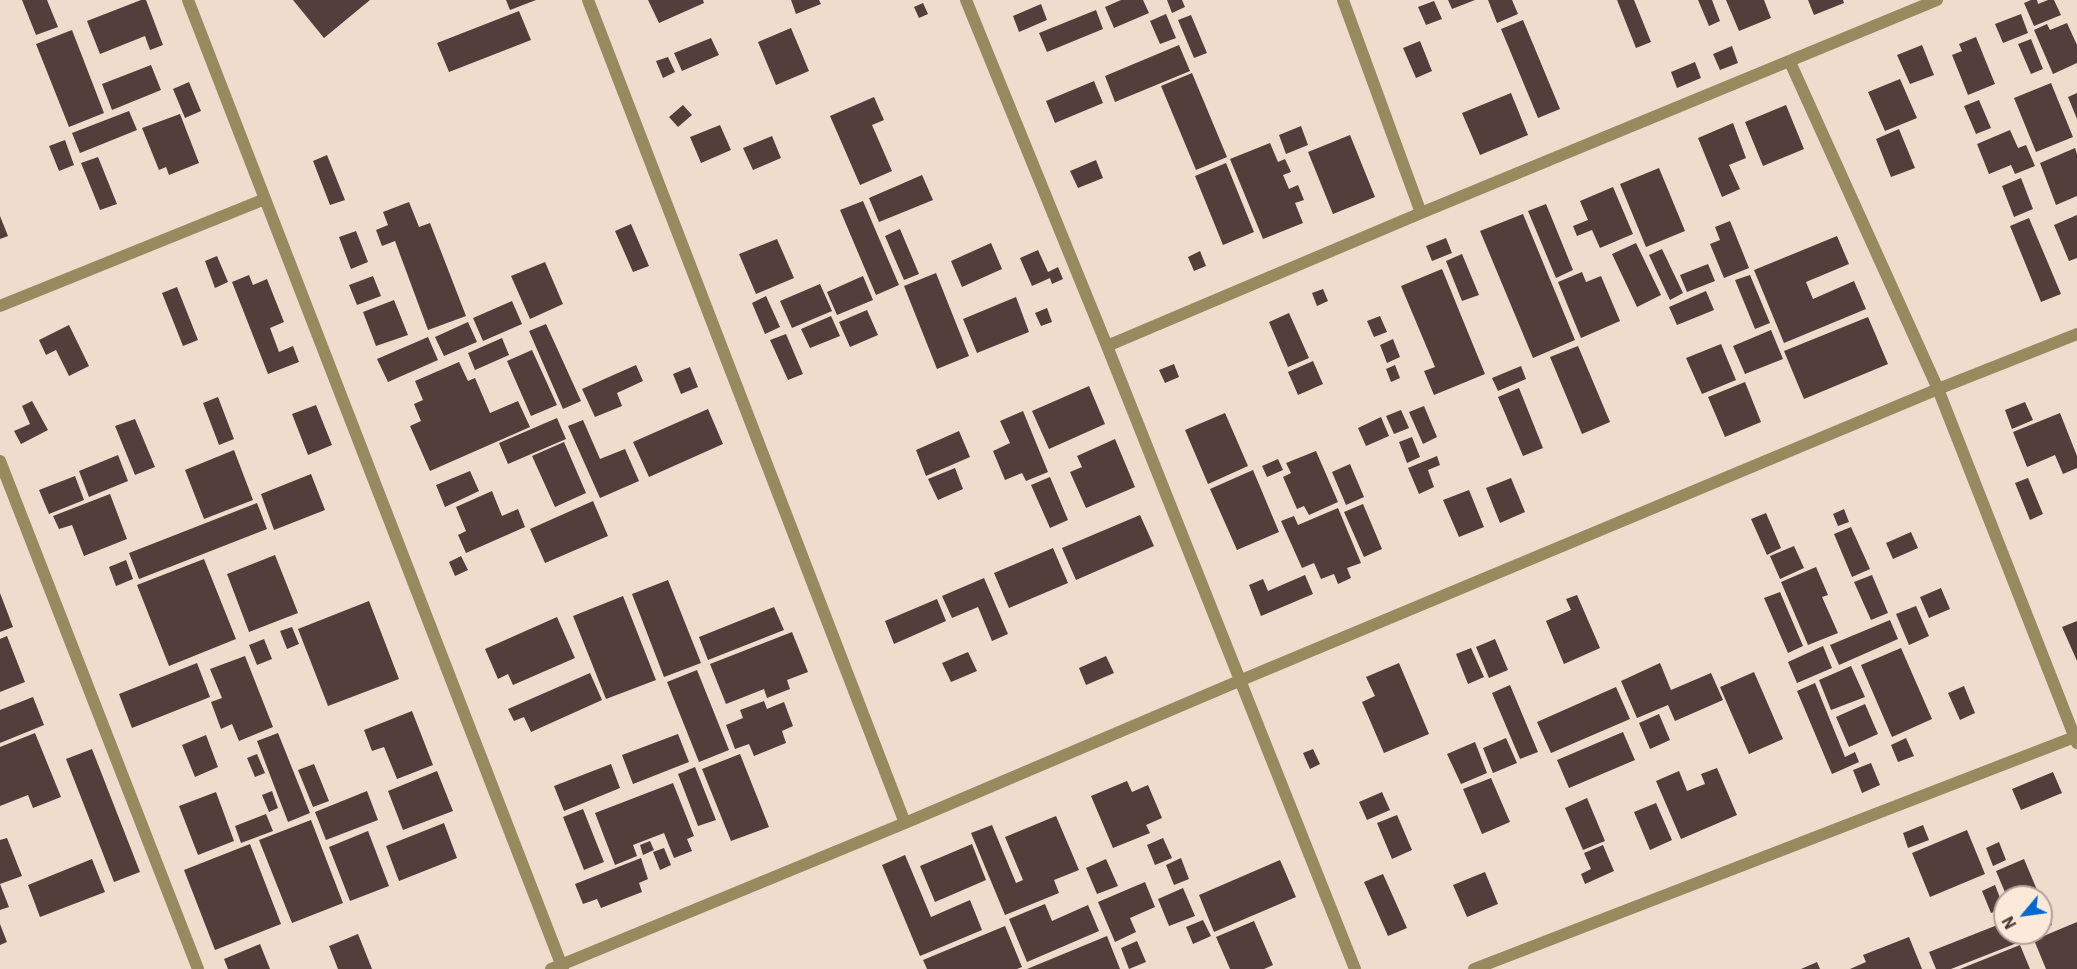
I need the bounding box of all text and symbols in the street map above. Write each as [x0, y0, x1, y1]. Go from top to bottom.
north arrow [1993, 885, 2053, 945]
text: N [1997, 913, 2021, 933]

